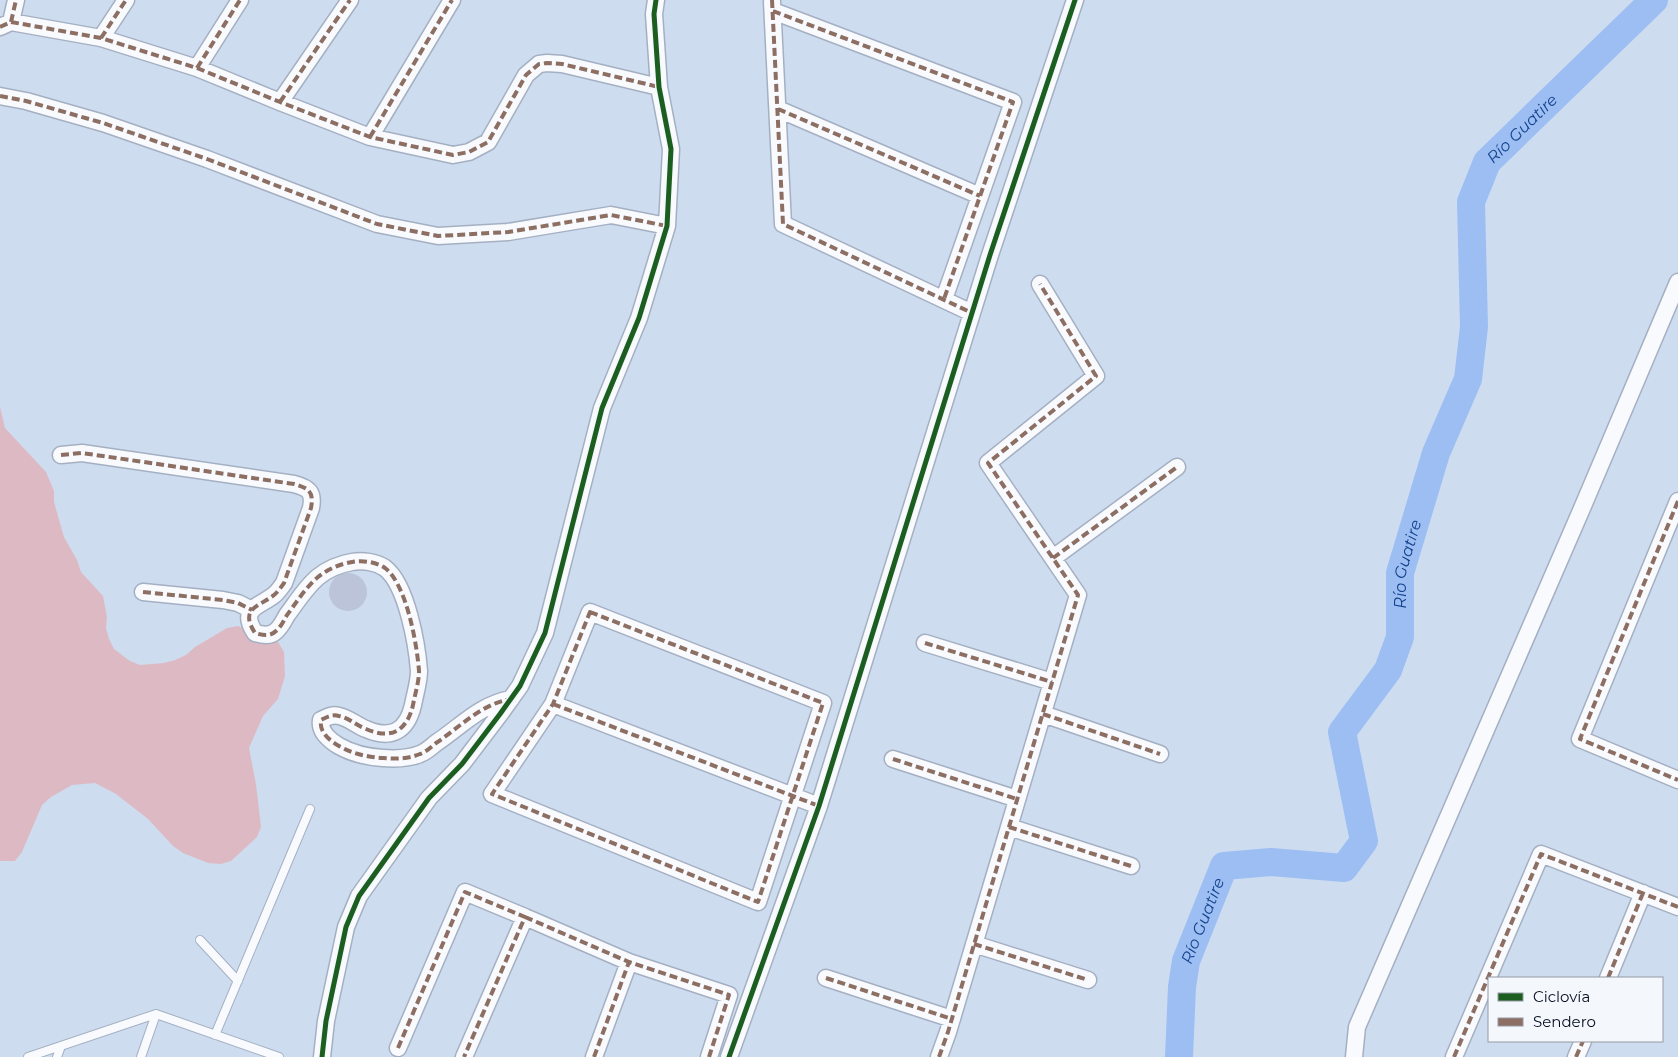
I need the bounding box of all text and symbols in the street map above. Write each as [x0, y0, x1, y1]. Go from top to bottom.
water label: Río Guatire [1483, 90, 1561, 167]
water label: Río Guatire [1389, 517, 1425, 609]
water label: Río Guatire [1177, 875, 1228, 966]
legend [1488, 977, 1663, 1042]
text: Ciclovía [1533, 987, 1590, 1006]
text: Sendero [1533, 1012, 1596, 1031]

